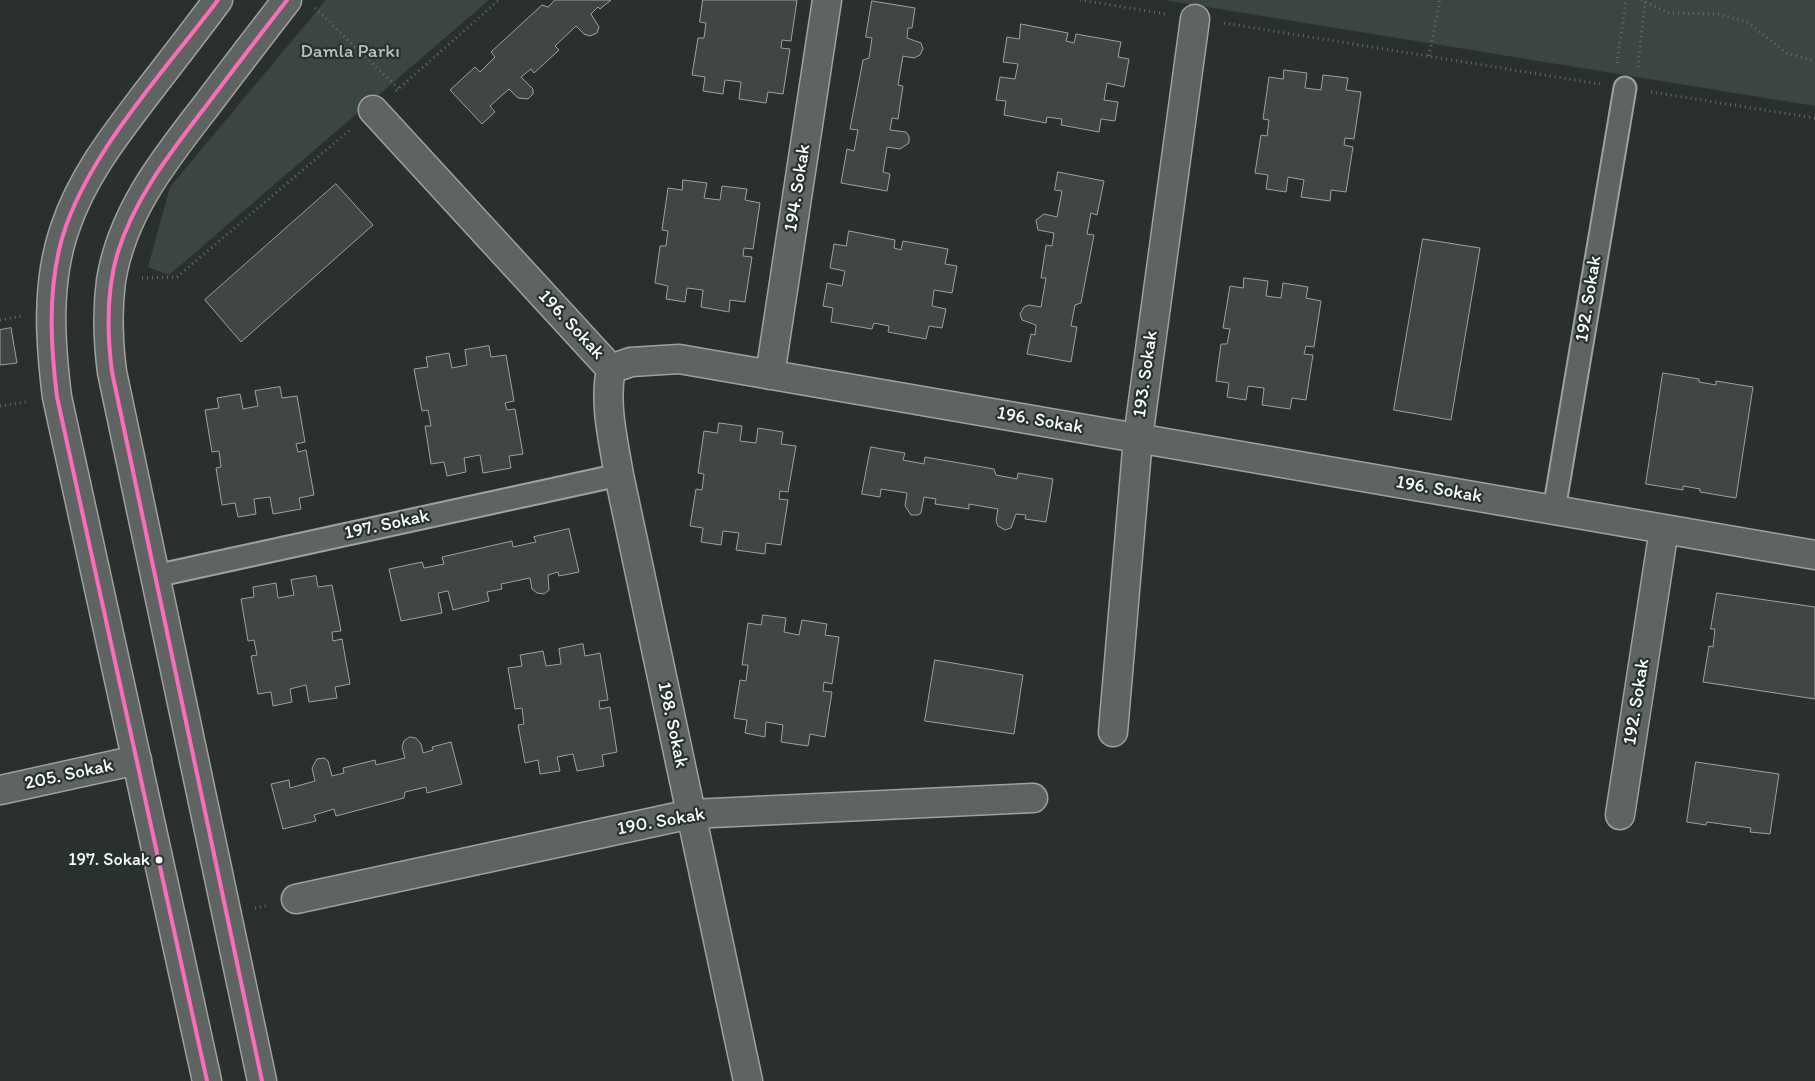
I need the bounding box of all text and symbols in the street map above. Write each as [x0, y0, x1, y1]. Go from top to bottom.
park label: Damla Parkı [300, 41, 400, 63]
street label: 194. Sokak [780, 143, 816, 233]
street label: 192. Sokak [1571, 254, 1607, 344]
street label: 196. Sokak [533, 285, 609, 365]
street label: 193. Sokak [1129, 329, 1163, 419]
street label: 196. Sokak [995, 402, 1085, 440]
street label: 196. Sokak [1394, 471, 1484, 509]
street label: 197. Sokak [342, 505, 432, 545]
street label: 192. Sokak [1619, 657, 1655, 747]
street label: 198. Sokak [652, 680, 692, 770]
street label: 205. Sokak [23, 755, 115, 795]
street label: 190. Sokak [615, 803, 707, 841]
place label: 197. Sokak [68, 849, 150, 871]
marker: 197. Sokak [154, 855, 164, 865]

